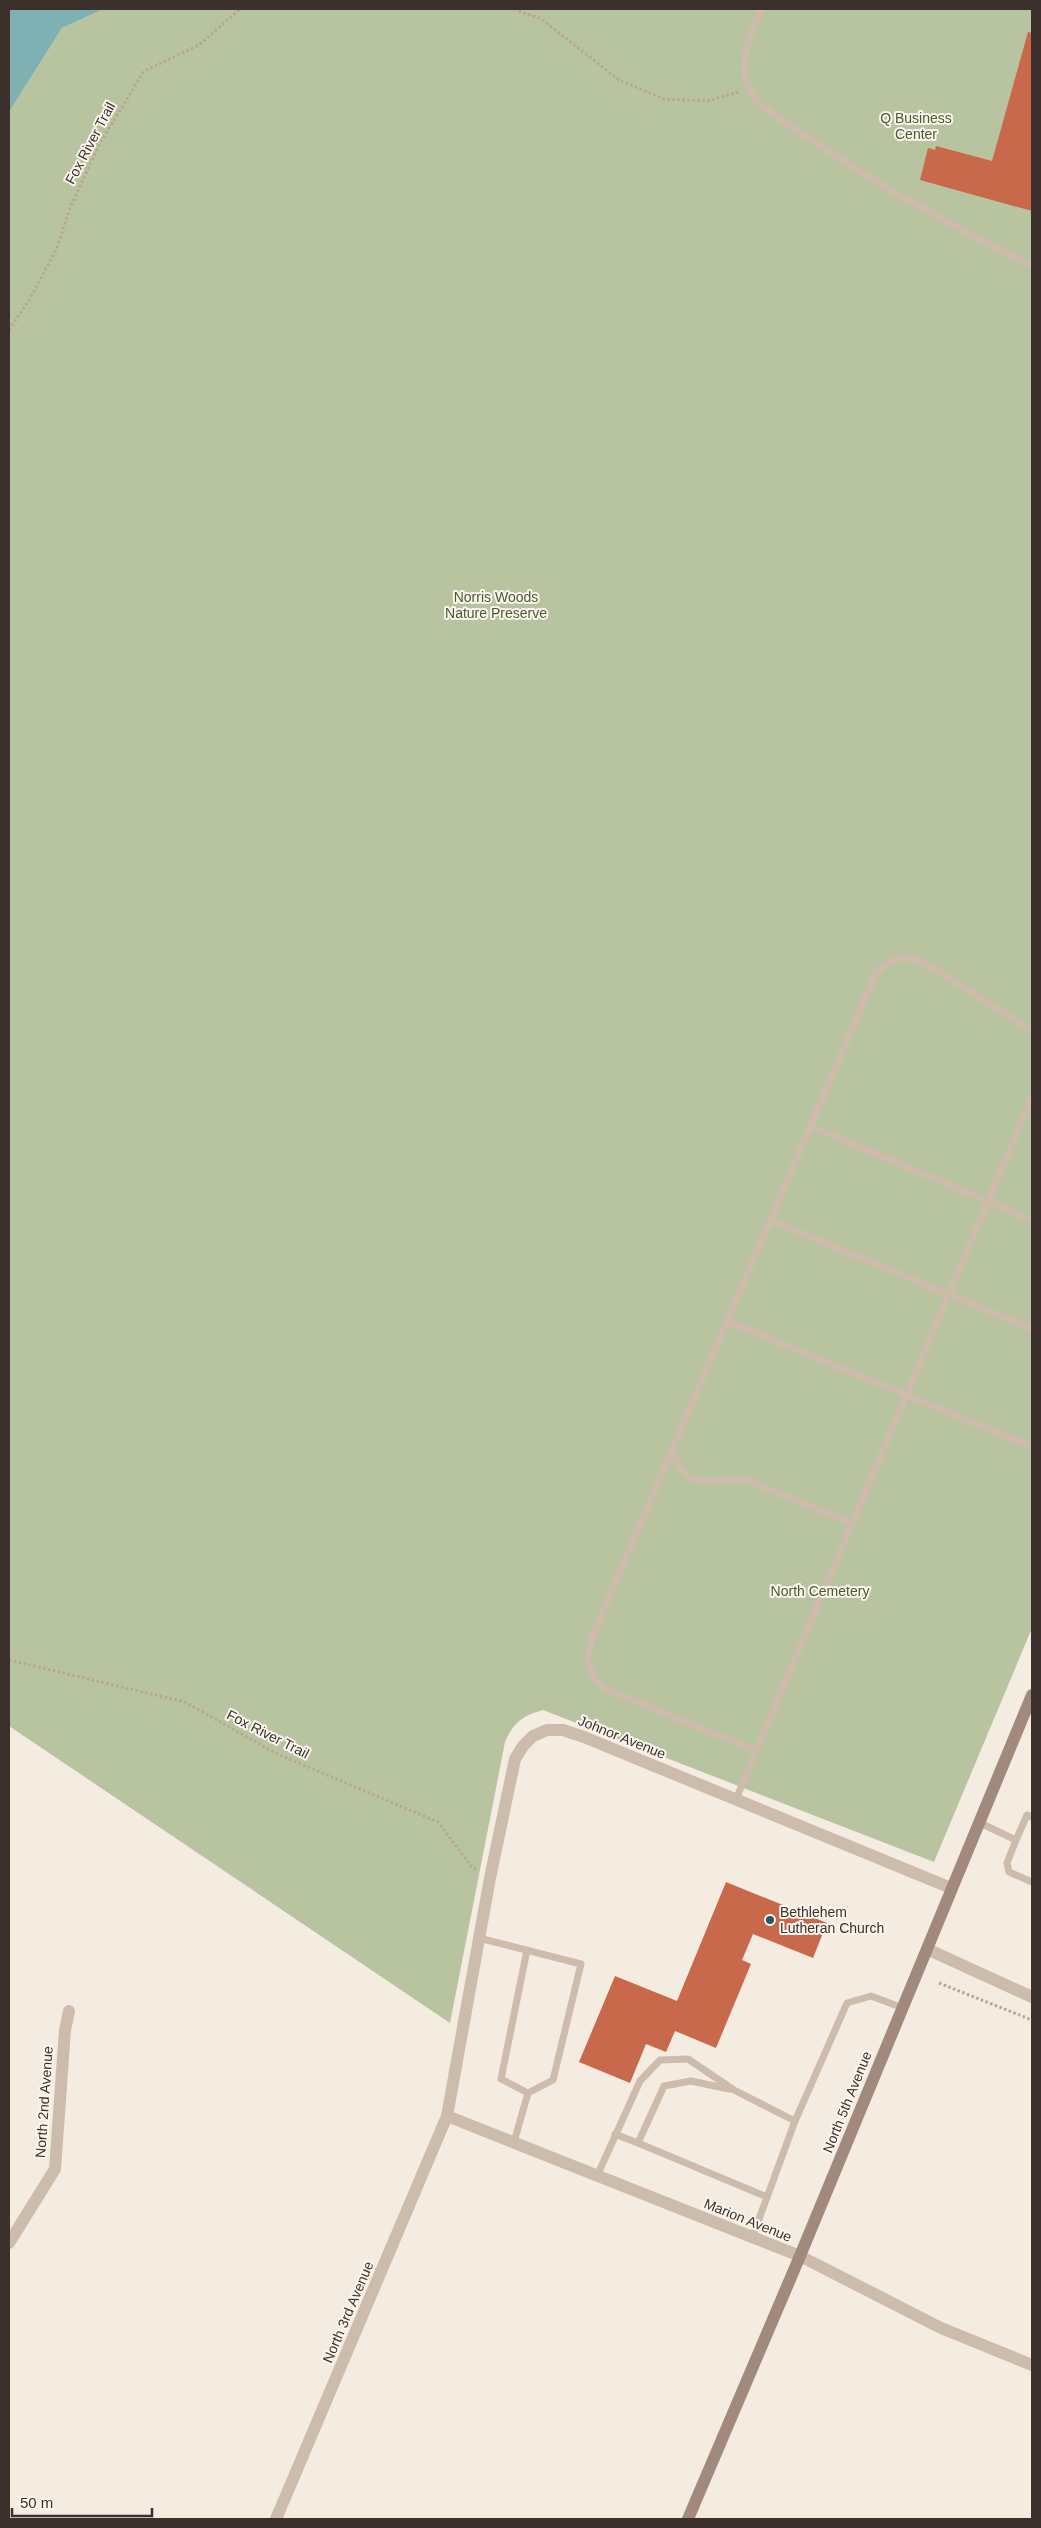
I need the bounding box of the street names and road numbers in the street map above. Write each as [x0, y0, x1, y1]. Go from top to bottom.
street label: Fox River Trail [62, 99, 118, 187]
street label: Fox River Trail [224, 1706, 312, 1762]
street label: Johnor Avenue [576, 1712, 668, 1762]
street label: North 2nd Avenue [32, 2045, 56, 2158]
street label: North 5th Avenue [819, 2049, 875, 2155]
street label: Marion Avenue [702, 2195, 794, 2245]
street label: North 3rd Avenue [319, 2259, 377, 2365]

